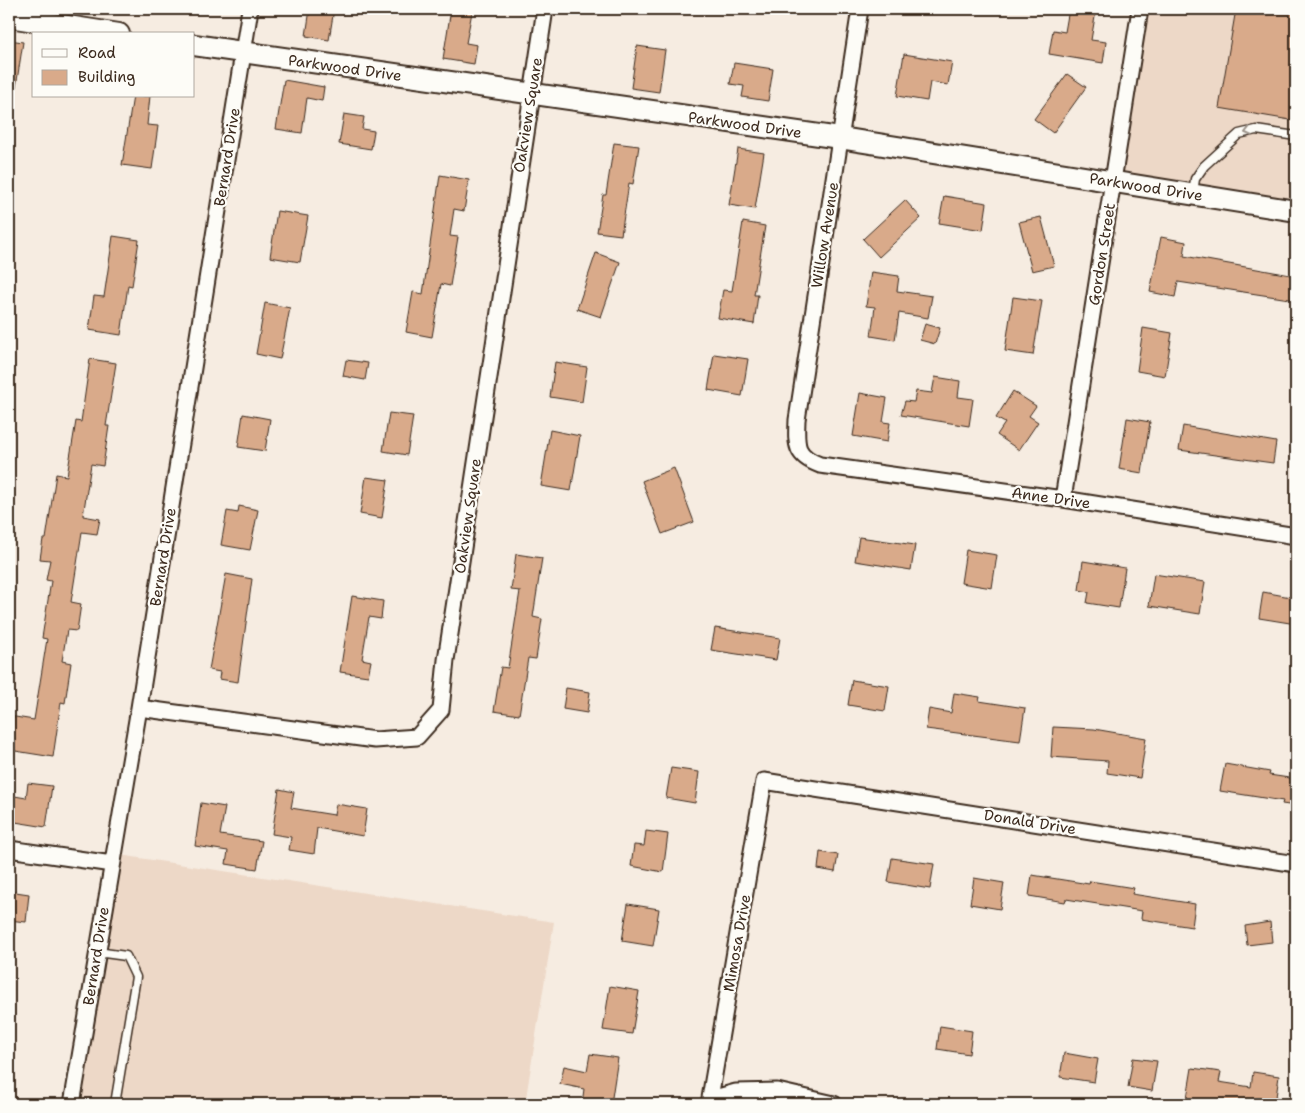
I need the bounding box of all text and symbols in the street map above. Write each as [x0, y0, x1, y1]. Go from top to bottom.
legend [32, 32, 195, 98]
text: Road [78, 43, 116, 63]
street label: Parkwood Drive [287, 50, 403, 86]
street label: Oakview Square [509, 56, 547, 174]
text: Building [78, 67, 135, 87]
street label: Bernard Drive [209, 106, 245, 208]
street label: Parkwood Drive [687, 107, 803, 143]
one-way arrow [1244, 126, 1253, 137]
street label: Parkwood Drive [1088, 168, 1204, 206]
street label: Willow Avenue [807, 180, 843, 290]
street label: Gordon Street [1084, 201, 1120, 307]
street label: Oakview Square [450, 457, 486, 575]
street label: Anne Drive [1010, 483, 1092, 513]
street label: Bernard Drive [145, 506, 181, 608]
street label: Donald Drive [983, 805, 1077, 839]
street label: Mimosa Drive [719, 893, 755, 993]
street label: Bernard Drive [78, 905, 114, 1007]

